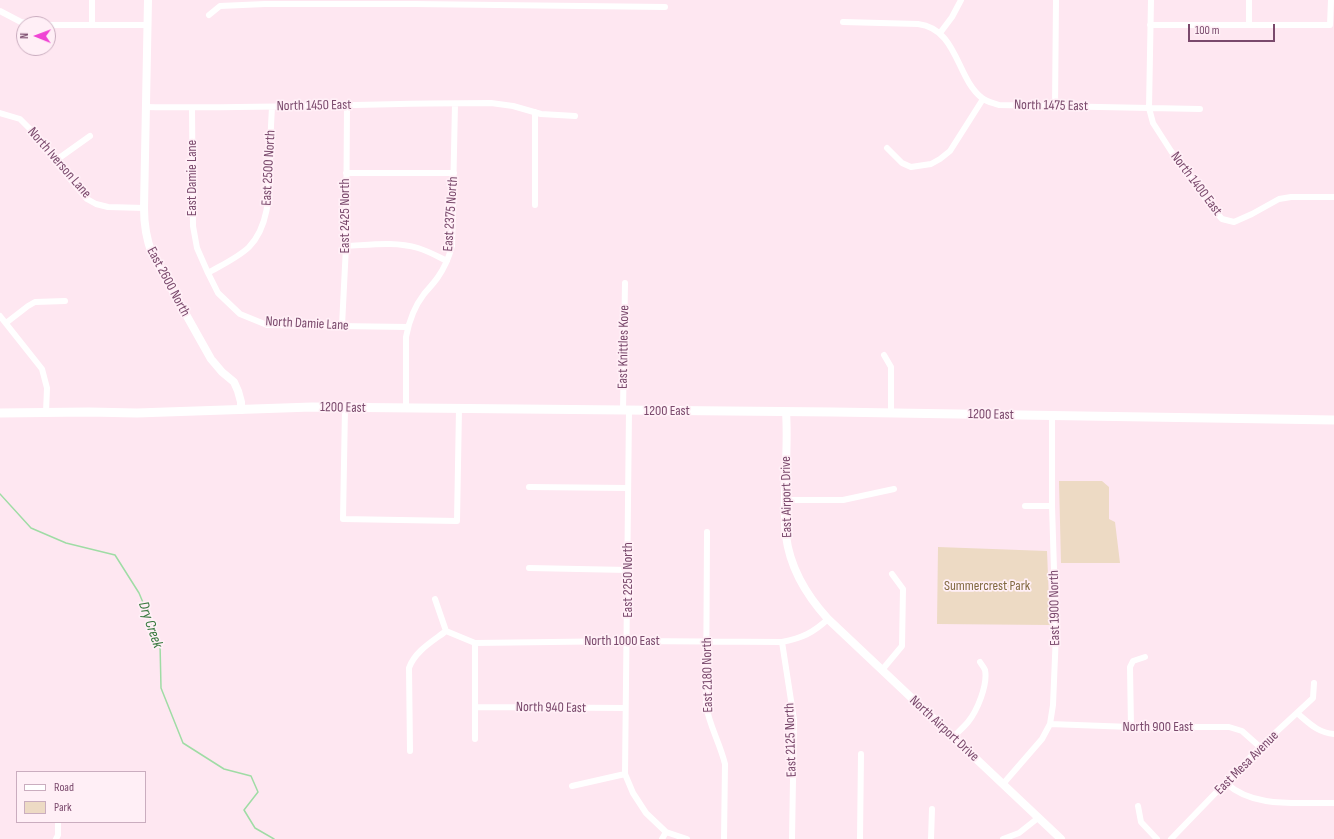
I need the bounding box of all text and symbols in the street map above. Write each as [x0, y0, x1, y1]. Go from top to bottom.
north arrow [16, 16, 56, 56]
scale bar [1190, 16, 1277, 42]
text: 100 m [1195, 23, 1220, 38]
text: N [18, 33, 31, 39]
street label: North 1450 East [276, 97, 352, 115]
street label: North 1475 East [1014, 97, 1088, 115]
street label: North Iverson Lane [24, 124, 94, 202]
street label: East 2500 North [259, 130, 279, 206]
street label: East Damie Lane [184, 140, 200, 216]
street label: North 1400 East [1167, 149, 1225, 219]
street label: East 2375 North [440, 176, 462, 252]
street label: East 2425 North [337, 178, 353, 254]
street label: East 2600 North [143, 244, 193, 320]
street label: East Knittles Kove [615, 305, 633, 389]
street label: North Damie Lane [265, 313, 349, 335]
street label: 1200 East [320, 399, 366, 417]
street label: 1200 East [644, 403, 690, 419]
street label: 1200 East [968, 406, 1014, 424]
street label: East Airport Drive [778, 456, 796, 538]
street label: East 2250 North [620, 542, 636, 618]
street label: East 1900 North [1046, 570, 1064, 646]
park label: Summercrest Park [944, 578, 1030, 594]
water label: Dry Creek [134, 599, 166, 651]
street label: North 1000 East [584, 633, 660, 649]
street label: East 2180 North [699, 637, 717, 713]
street label: North Airport Drive [906, 693, 982, 765]
street label: North 940 East [516, 699, 586, 717]
street label: East 2125 North [781, 703, 801, 777]
street label: North 900 East [1123, 719, 1193, 735]
street label: East Mesa Avenue [1212, 728, 1282, 798]
legend [16, 771, 146, 823]
text: Road [54, 780, 74, 795]
text: Park [54, 800, 72, 815]

